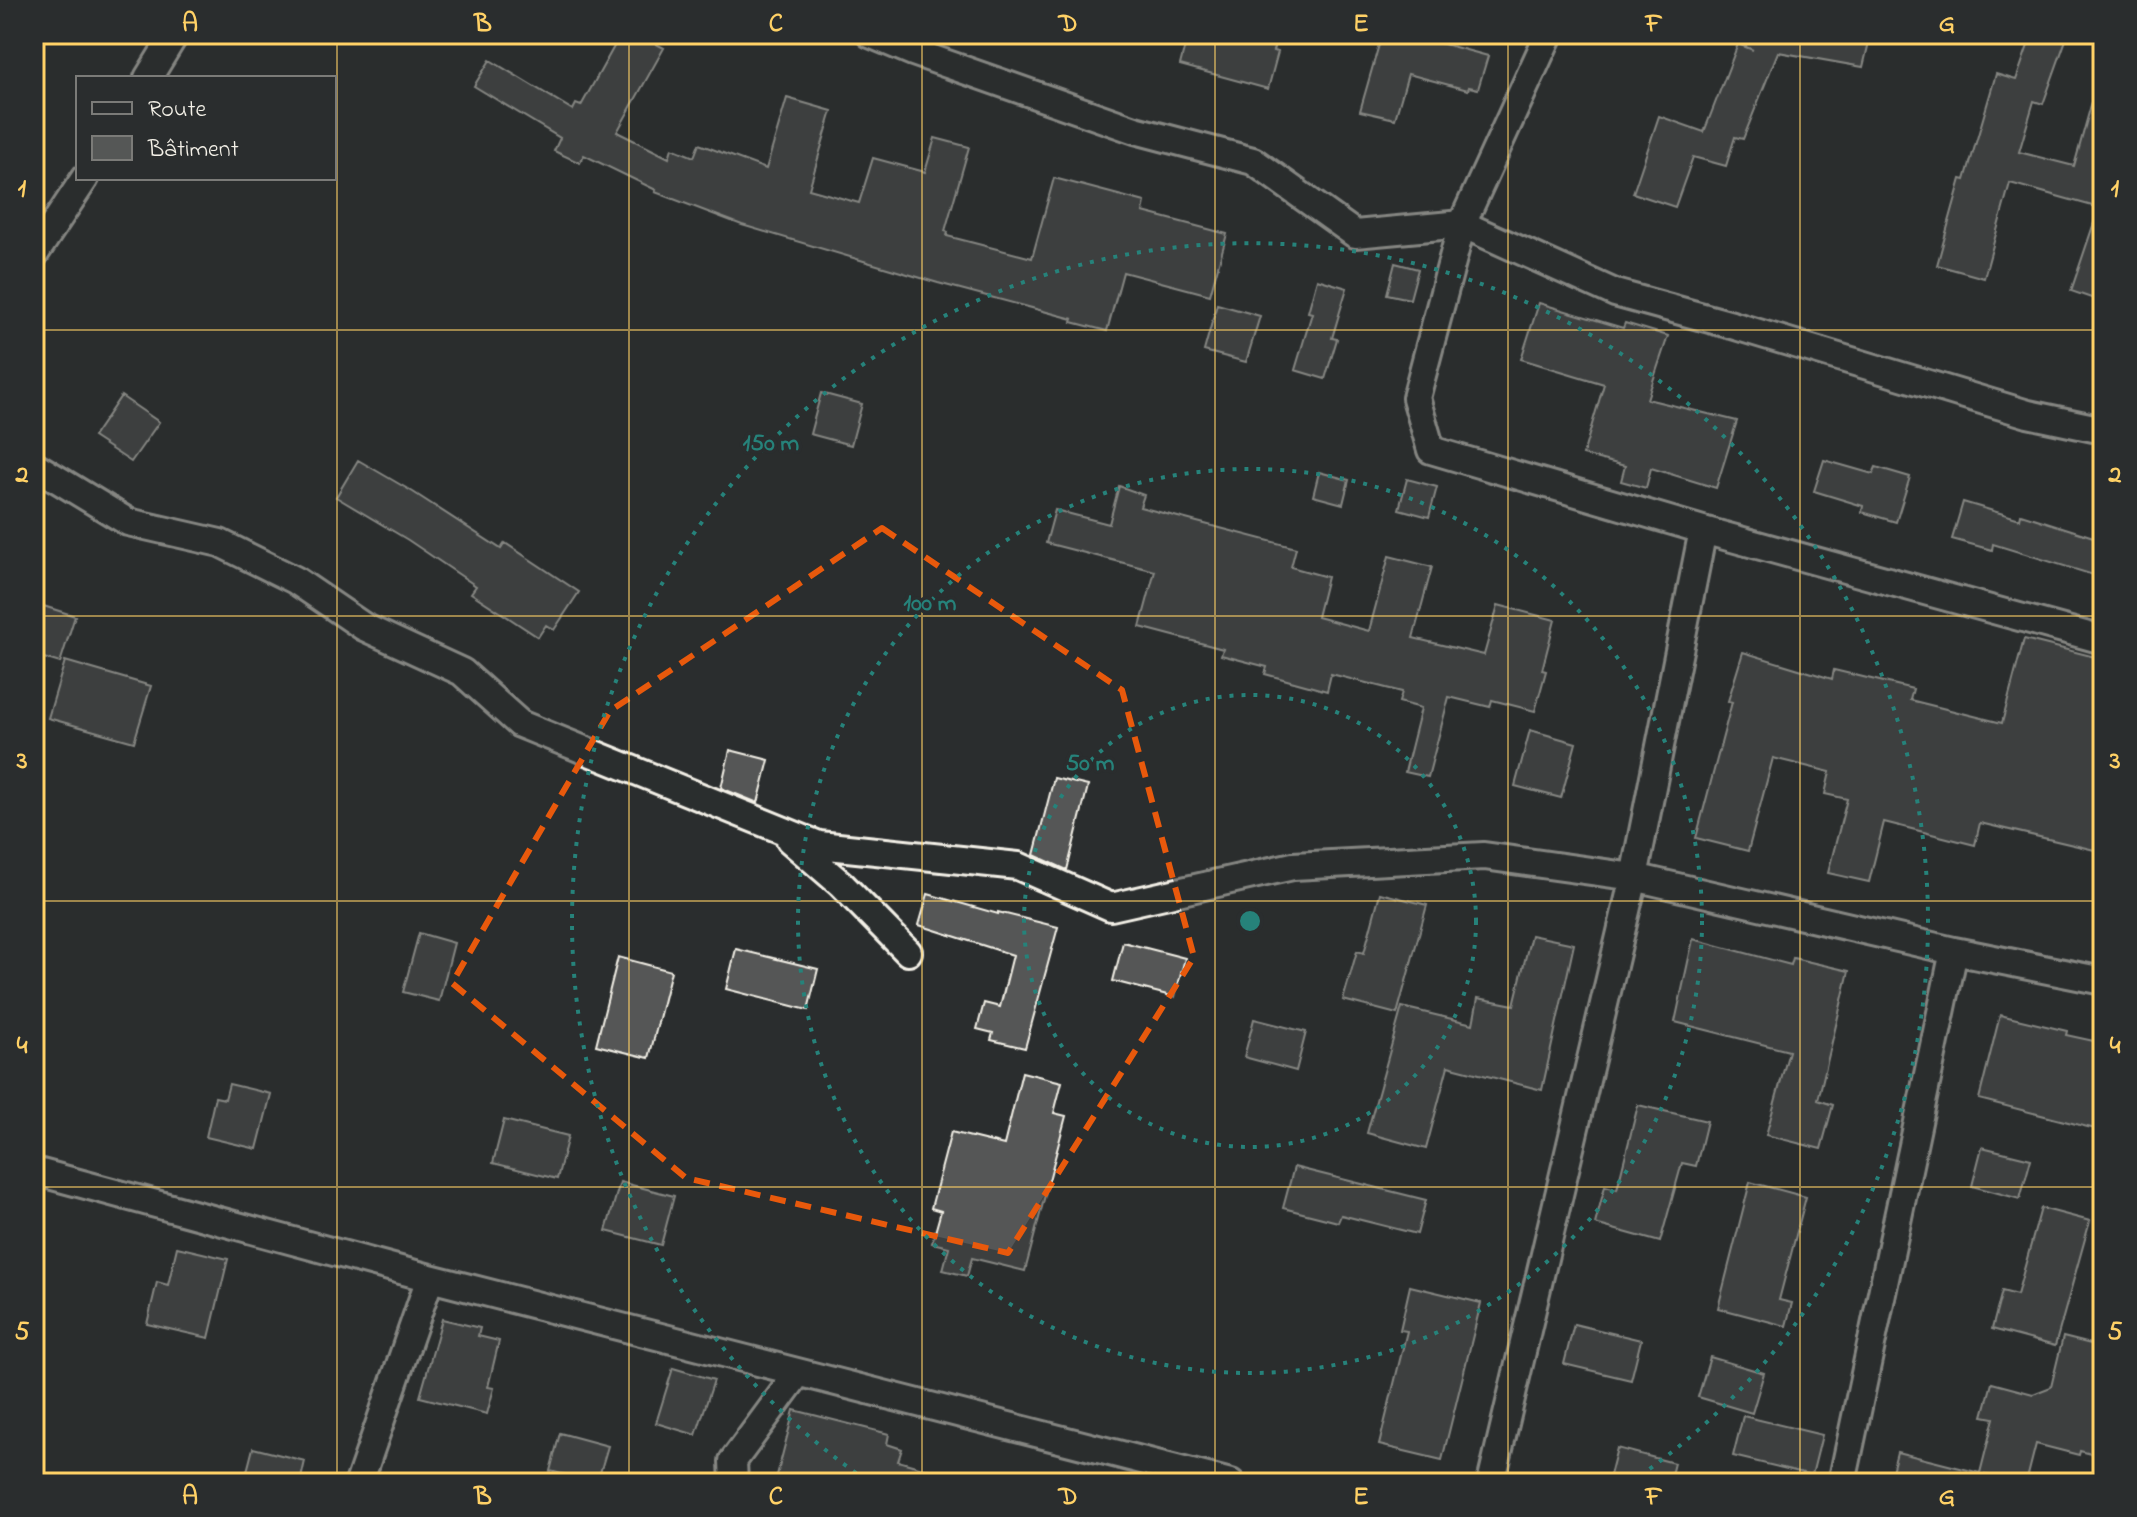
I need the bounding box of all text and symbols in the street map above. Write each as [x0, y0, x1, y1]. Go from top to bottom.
text: A [182, 6, 198, 44]
text: B [473, 6, 492, 44]
text: C [769, 6, 783, 44]
text: D [1057, 6, 1078, 44]
text: E [1353, 6, 1369, 44]
text: F [1644, 6, 1663, 44]
text: G [1939, 6, 1955, 44]
legend [76, 76, 336, 180]
text: Route [148, 93, 206, 128]
text: Bâtiment [147, 133, 239, 168]
text: 1 [18, 171, 27, 209]
text: 1 [2111, 171, 2120, 209]
text: 150 m [743, 427, 800, 462]
text: 2 [15, 457, 29, 495]
text: 2 [2108, 457, 2122, 495]
text: 100 m [904, 587, 957, 622]
text: 3 [16, 743, 28, 781]
text: 3 [2109, 743, 2121, 781]
text: 50 m [1066, 747, 1115, 782]
centre of rings [1236, 907, 1264, 935]
text: 4 [17, 1028, 28, 1066]
text: 4 [2110, 1028, 2121, 1066]
text: 5 [15, 1314, 30, 1352]
text: 5 [2108, 1314, 2123, 1352]
text: A [182, 1479, 198, 1517]
text: B [473, 1479, 492, 1517]
text: C [769, 1479, 783, 1517]
text: D [1057, 1479, 1078, 1517]
text: E [1353, 1479, 1369, 1517]
text: F [1644, 1479, 1663, 1517]
text: G [1939, 1479, 1955, 1517]

